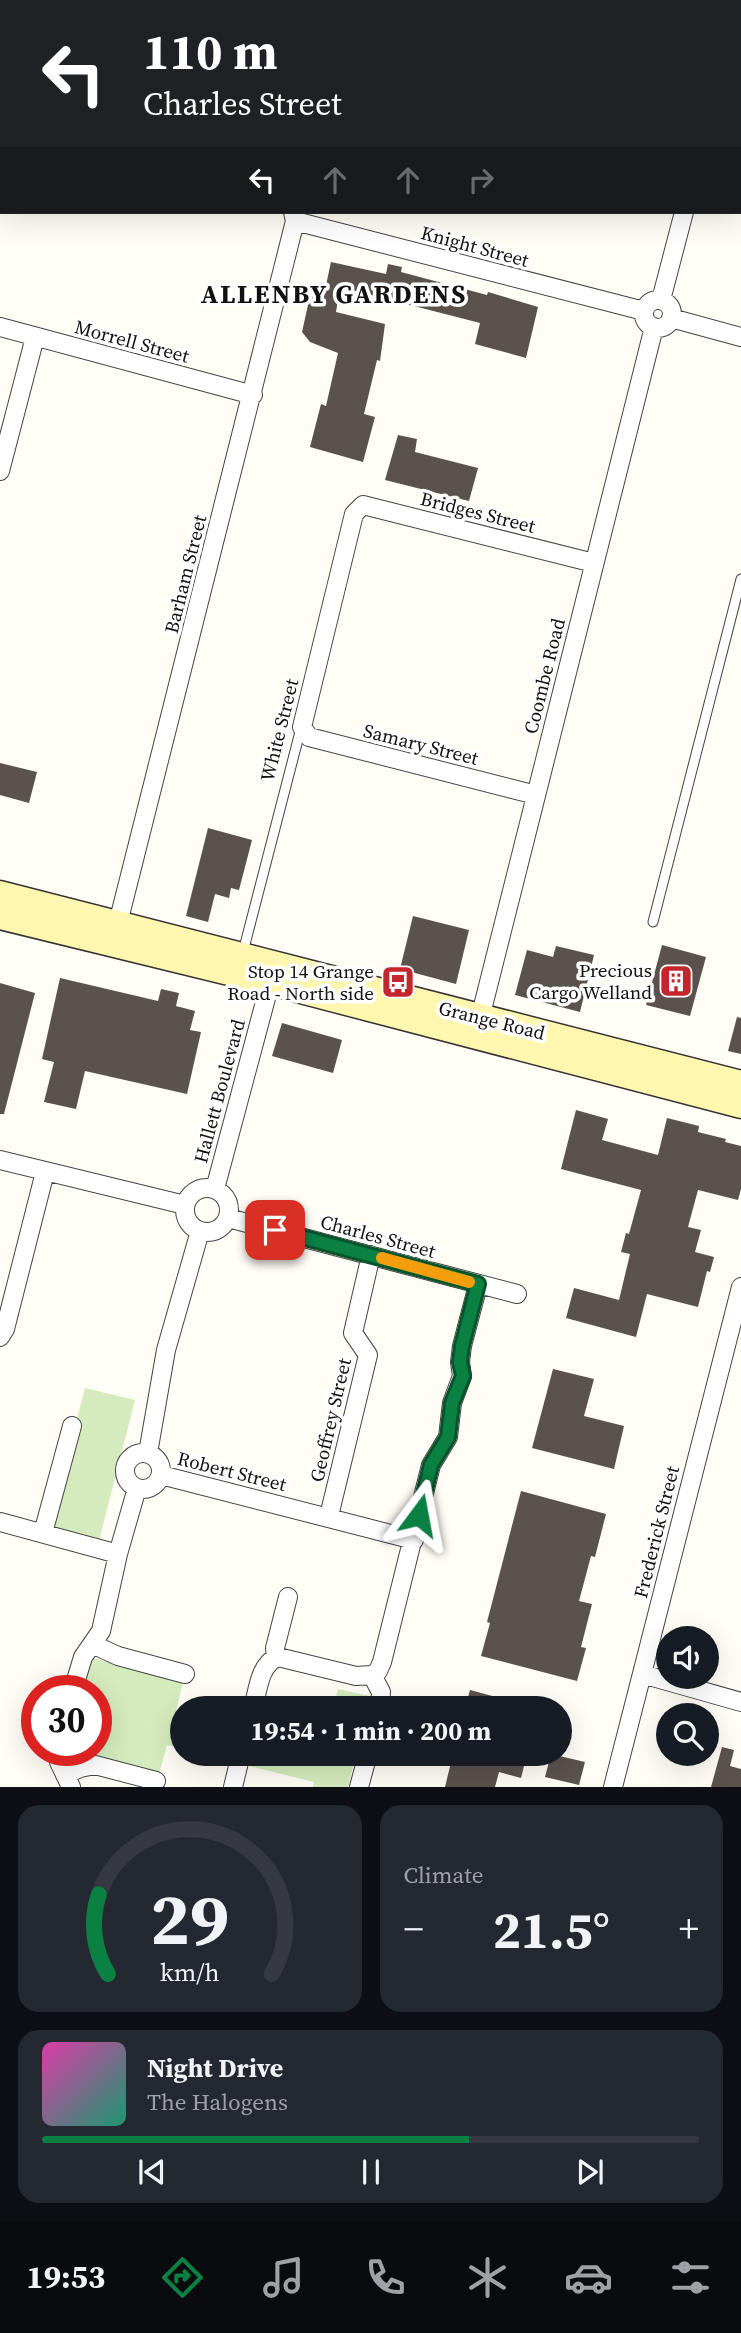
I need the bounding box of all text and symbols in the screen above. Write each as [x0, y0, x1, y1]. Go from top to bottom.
text: 110 m [143, 18, 278, 85]
icon: left [28, 28, 119, 119]
text: Charles Street [143, 82, 342, 126]
icon: left [243, 161, 281, 199]
icon: ahead [316, 161, 354, 199]
icon: ahead [389, 161, 427, 199]
icon: right [462, 161, 500, 199]
street label: Knight Street [418, 219, 533, 273]
district label: ALLENBY GARDENS [201, 276, 467, 312]
street label: Morrell Street [72, 313, 193, 369]
street label: Bridges Street [418, 485, 539, 539]
street label: Barham Street [158, 511, 212, 636]
street label: Coombe Road [517, 615, 571, 736]
street label: White Street [254, 675, 304, 784]
street label: Samary Street [361, 717, 482, 771]
place label: Precious Cargo Welland [529, 957, 652, 1005]
place label: Stop 14 Grange Road - North side [227, 958, 374, 1006]
building icon: Precious Cargo Welland [657, 962, 695, 1000]
bus stop icon: Stop 14 Grange Road - North side [379, 963, 417, 1001]
street label: Grange Road [436, 994, 548, 1046]
street label: Hallett Boulevard [187, 1016, 251, 1166]
pin [245, 1200, 305, 1260]
street label: Charles Street [318, 1208, 439, 1264]
icon: arrive [256, 1211, 294, 1249]
street label: Geoffrey Street [303, 1355, 357, 1484]
street label: Robert Street [175, 1445, 290, 1497]
street label: Frederick Street [627, 1462, 685, 1601]
position arrow [382, 1478, 456, 1552]
map controls [656, 1626, 719, 1766]
button: sound [656, 1626, 719, 1689]
speed limit sign: 30 [21, 1675, 112, 1766]
button: search [656, 1703, 719, 1766]
text: 19:54 · 1 min · 200 m [251, 1713, 491, 1749]
text: Climate [404, 1859, 483, 1891]
text: 29 [150, 1870, 229, 1969]
text: 21.5° [493, 1894, 610, 1965]
text: − [404, 1903, 424, 1955]
text: + [679, 1903, 699, 1955]
text: km/h [160, 1955, 220, 1989]
text: Night Drive [147, 2050, 283, 2086]
text: The Halogens [147, 2086, 288, 2118]
icon: previous [133, 2153, 171, 2191]
icon: pause [352, 2153, 390, 2191]
icon: next [571, 2153, 609, 2191]
icon: directions [158, 2253, 207, 2302]
icon: music [259, 2253, 308, 2302]
icon: phone [361, 2253, 410, 2302]
icon: climate [463, 2253, 512, 2302]
icon: car [564, 2253, 613, 2302]
icon: filters [666, 2253, 715, 2302]
text: 19:53 [26, 2255, 105, 2299]

